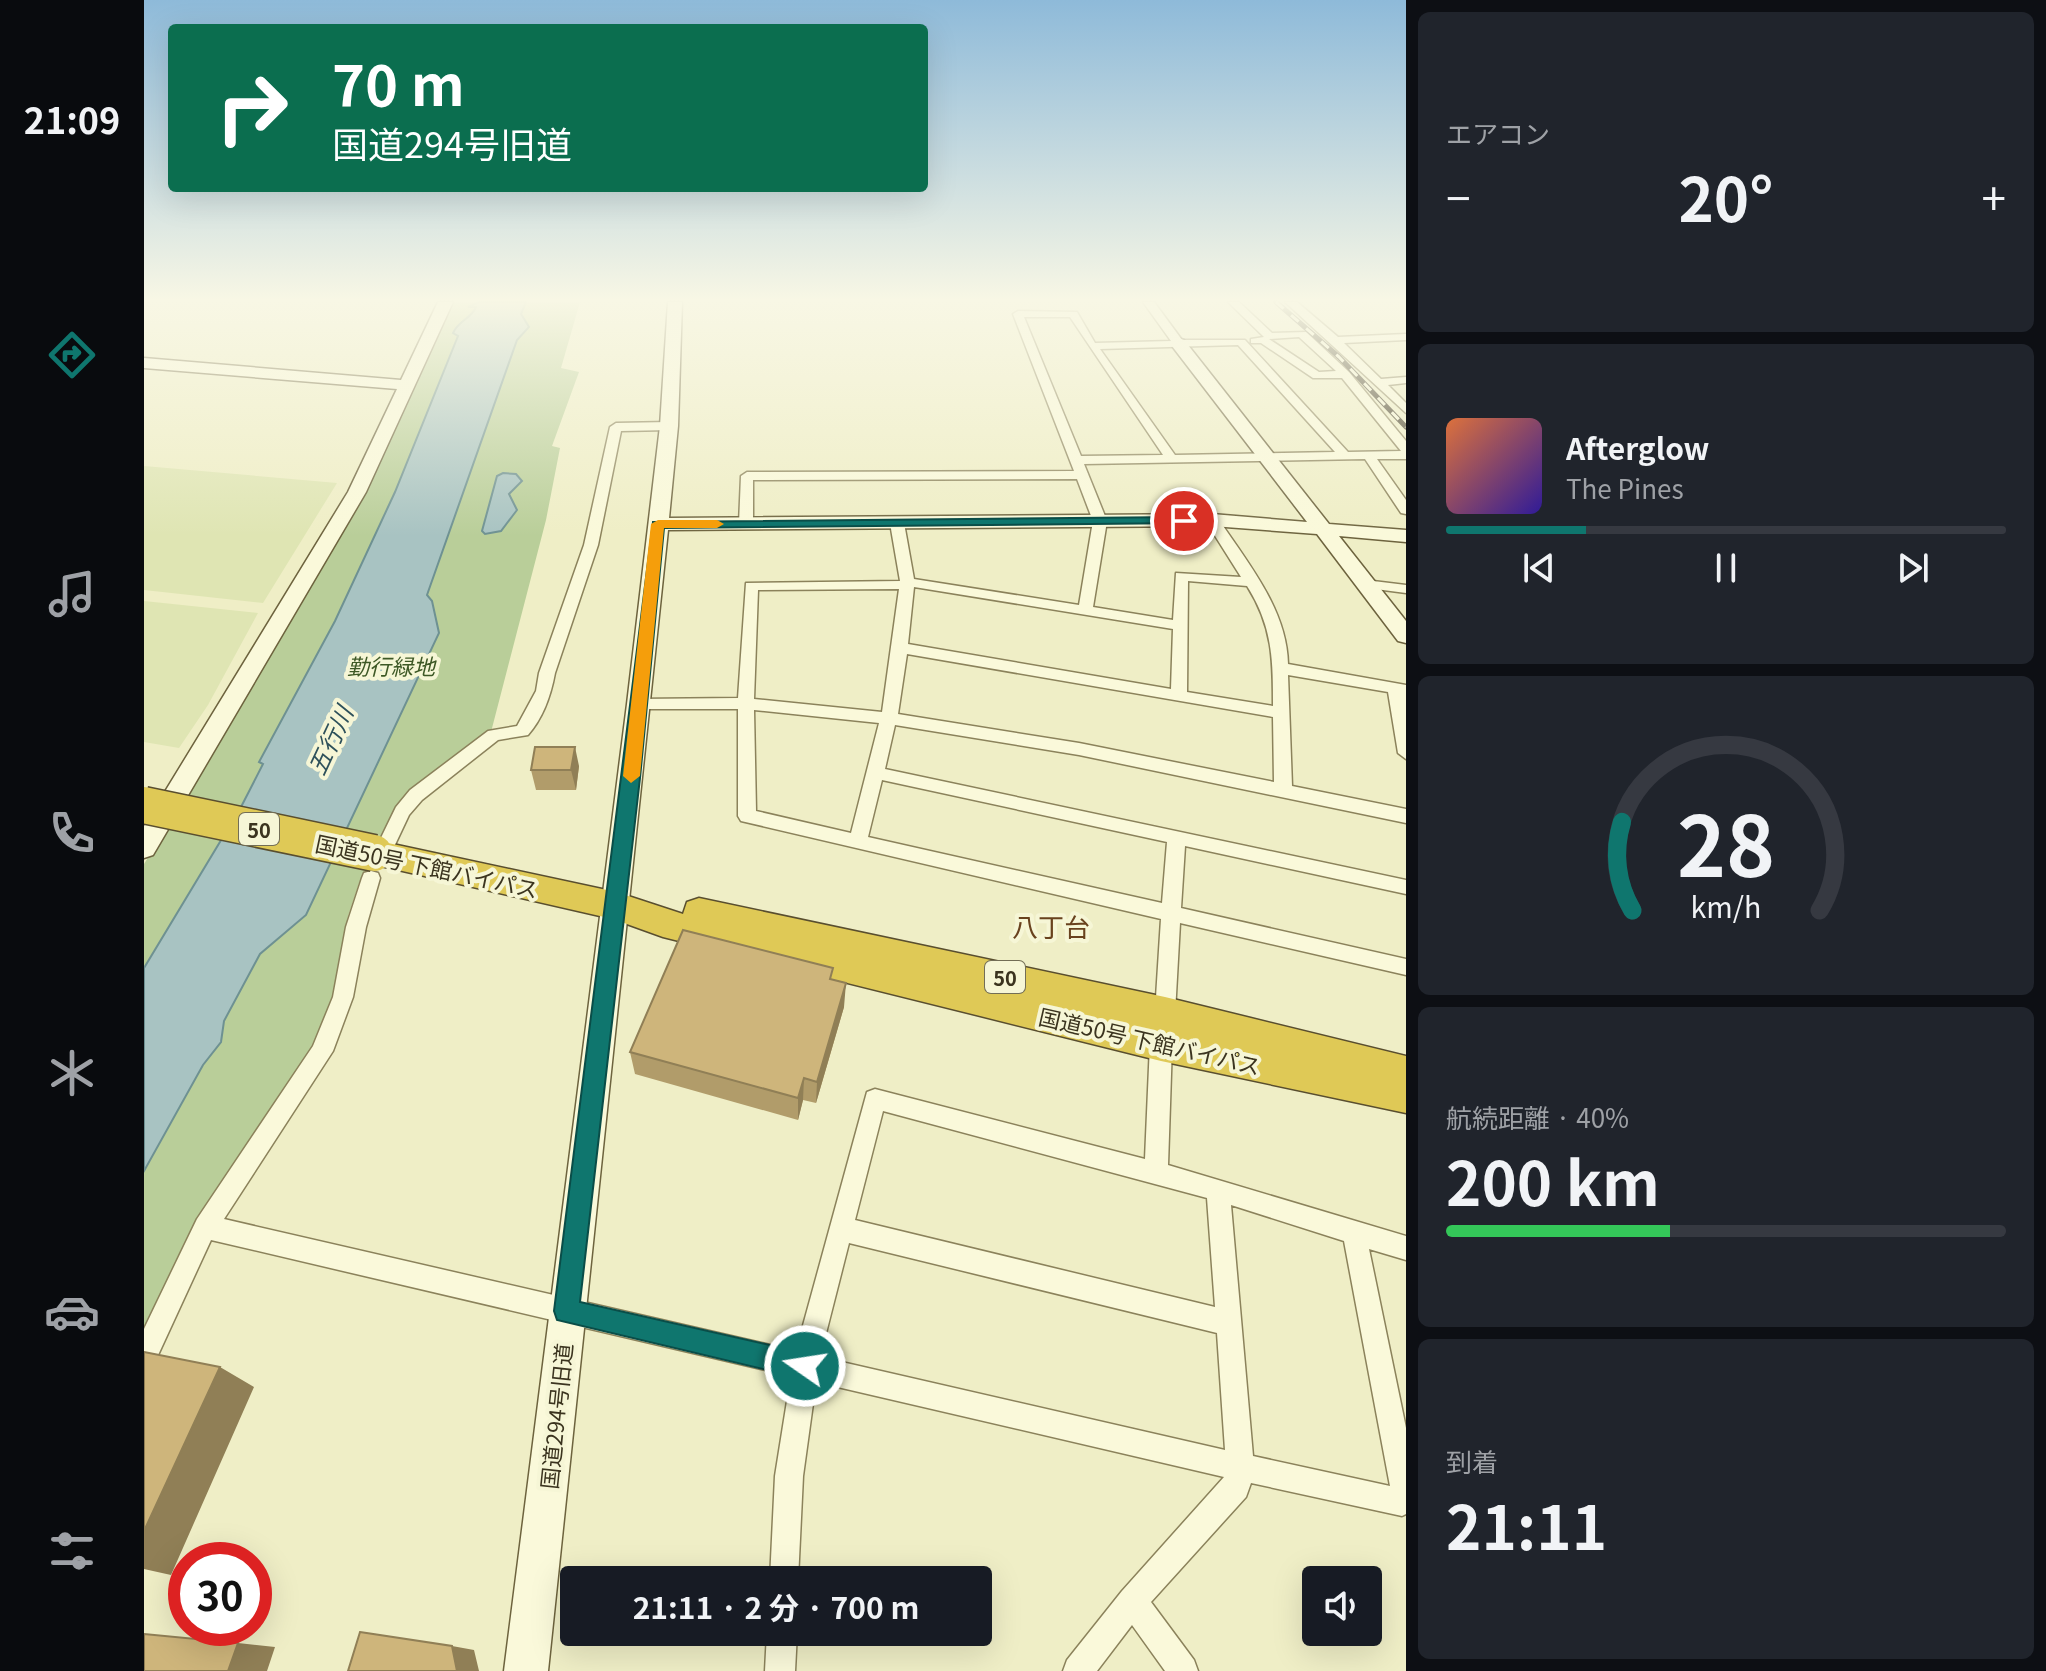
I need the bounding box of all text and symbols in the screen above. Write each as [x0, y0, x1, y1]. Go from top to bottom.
text: 70 m [332, 41, 465, 122]
icon: right [200, 56, 304, 160]
text: 21:09 [24, 92, 120, 144]
text: エアコン [1446, 114, 1550, 151]
text: 国道294号旧道 [332, 116, 572, 168]
text: 20° [1678, 152, 1774, 239]
text: − [1446, 164, 1470, 228]
text: + [1982, 164, 2006, 228]
icon: directions [44, 327, 100, 383]
text: Afterglow [1566, 425, 1709, 469]
text: The Pines [1566, 469, 1684, 506]
pin [1150, 487, 1218, 555]
icon: arrive [1162, 499, 1206, 543]
icon: previous [1517, 546, 1561, 590]
icon: pause [1704, 546, 1748, 590]
icon: next [1891, 546, 1935, 590]
icon: music [44, 566, 100, 622]
park label: 勤行緑地 [347, 649, 437, 681]
water label: 五行川 [298, 697, 361, 780]
text: 28 [1677, 780, 1775, 901]
icon: phone [44, 805, 100, 861]
road number: 50 [239, 813, 279, 845]
street label: 国道50号 下館バイパス [313, 826, 541, 904]
text: km/h [1691, 886, 1761, 927]
district label: 八丁台 [1012, 907, 1090, 944]
road number: 50 [985, 961, 1025, 993]
street label: 国道50号 下館バイパス [1036, 999, 1264, 1081]
icon: climate [44, 1045, 100, 1101]
text: 航続距離 · 40% [1446, 1098, 1629, 1135]
text: 200 km [1446, 1136, 1660, 1223]
icon: car [44, 1284, 100, 1340]
position arrow [763, 1324, 847, 1408]
street label: 国道294号旧道 [531, 1341, 579, 1491]
text: 到着 [1446, 1442, 1498, 1479]
text: 21:11 [1446, 1480, 1607, 1567]
icon: filters [44, 1523, 100, 1579]
speed limit sign: 30 [168, 1542, 272, 1646]
map controls [1302, 1566, 1382, 1646]
button: sound [1302, 1566, 1382, 1646]
text: 21:11 · 2 分 · 700 m [633, 1584, 919, 1628]

